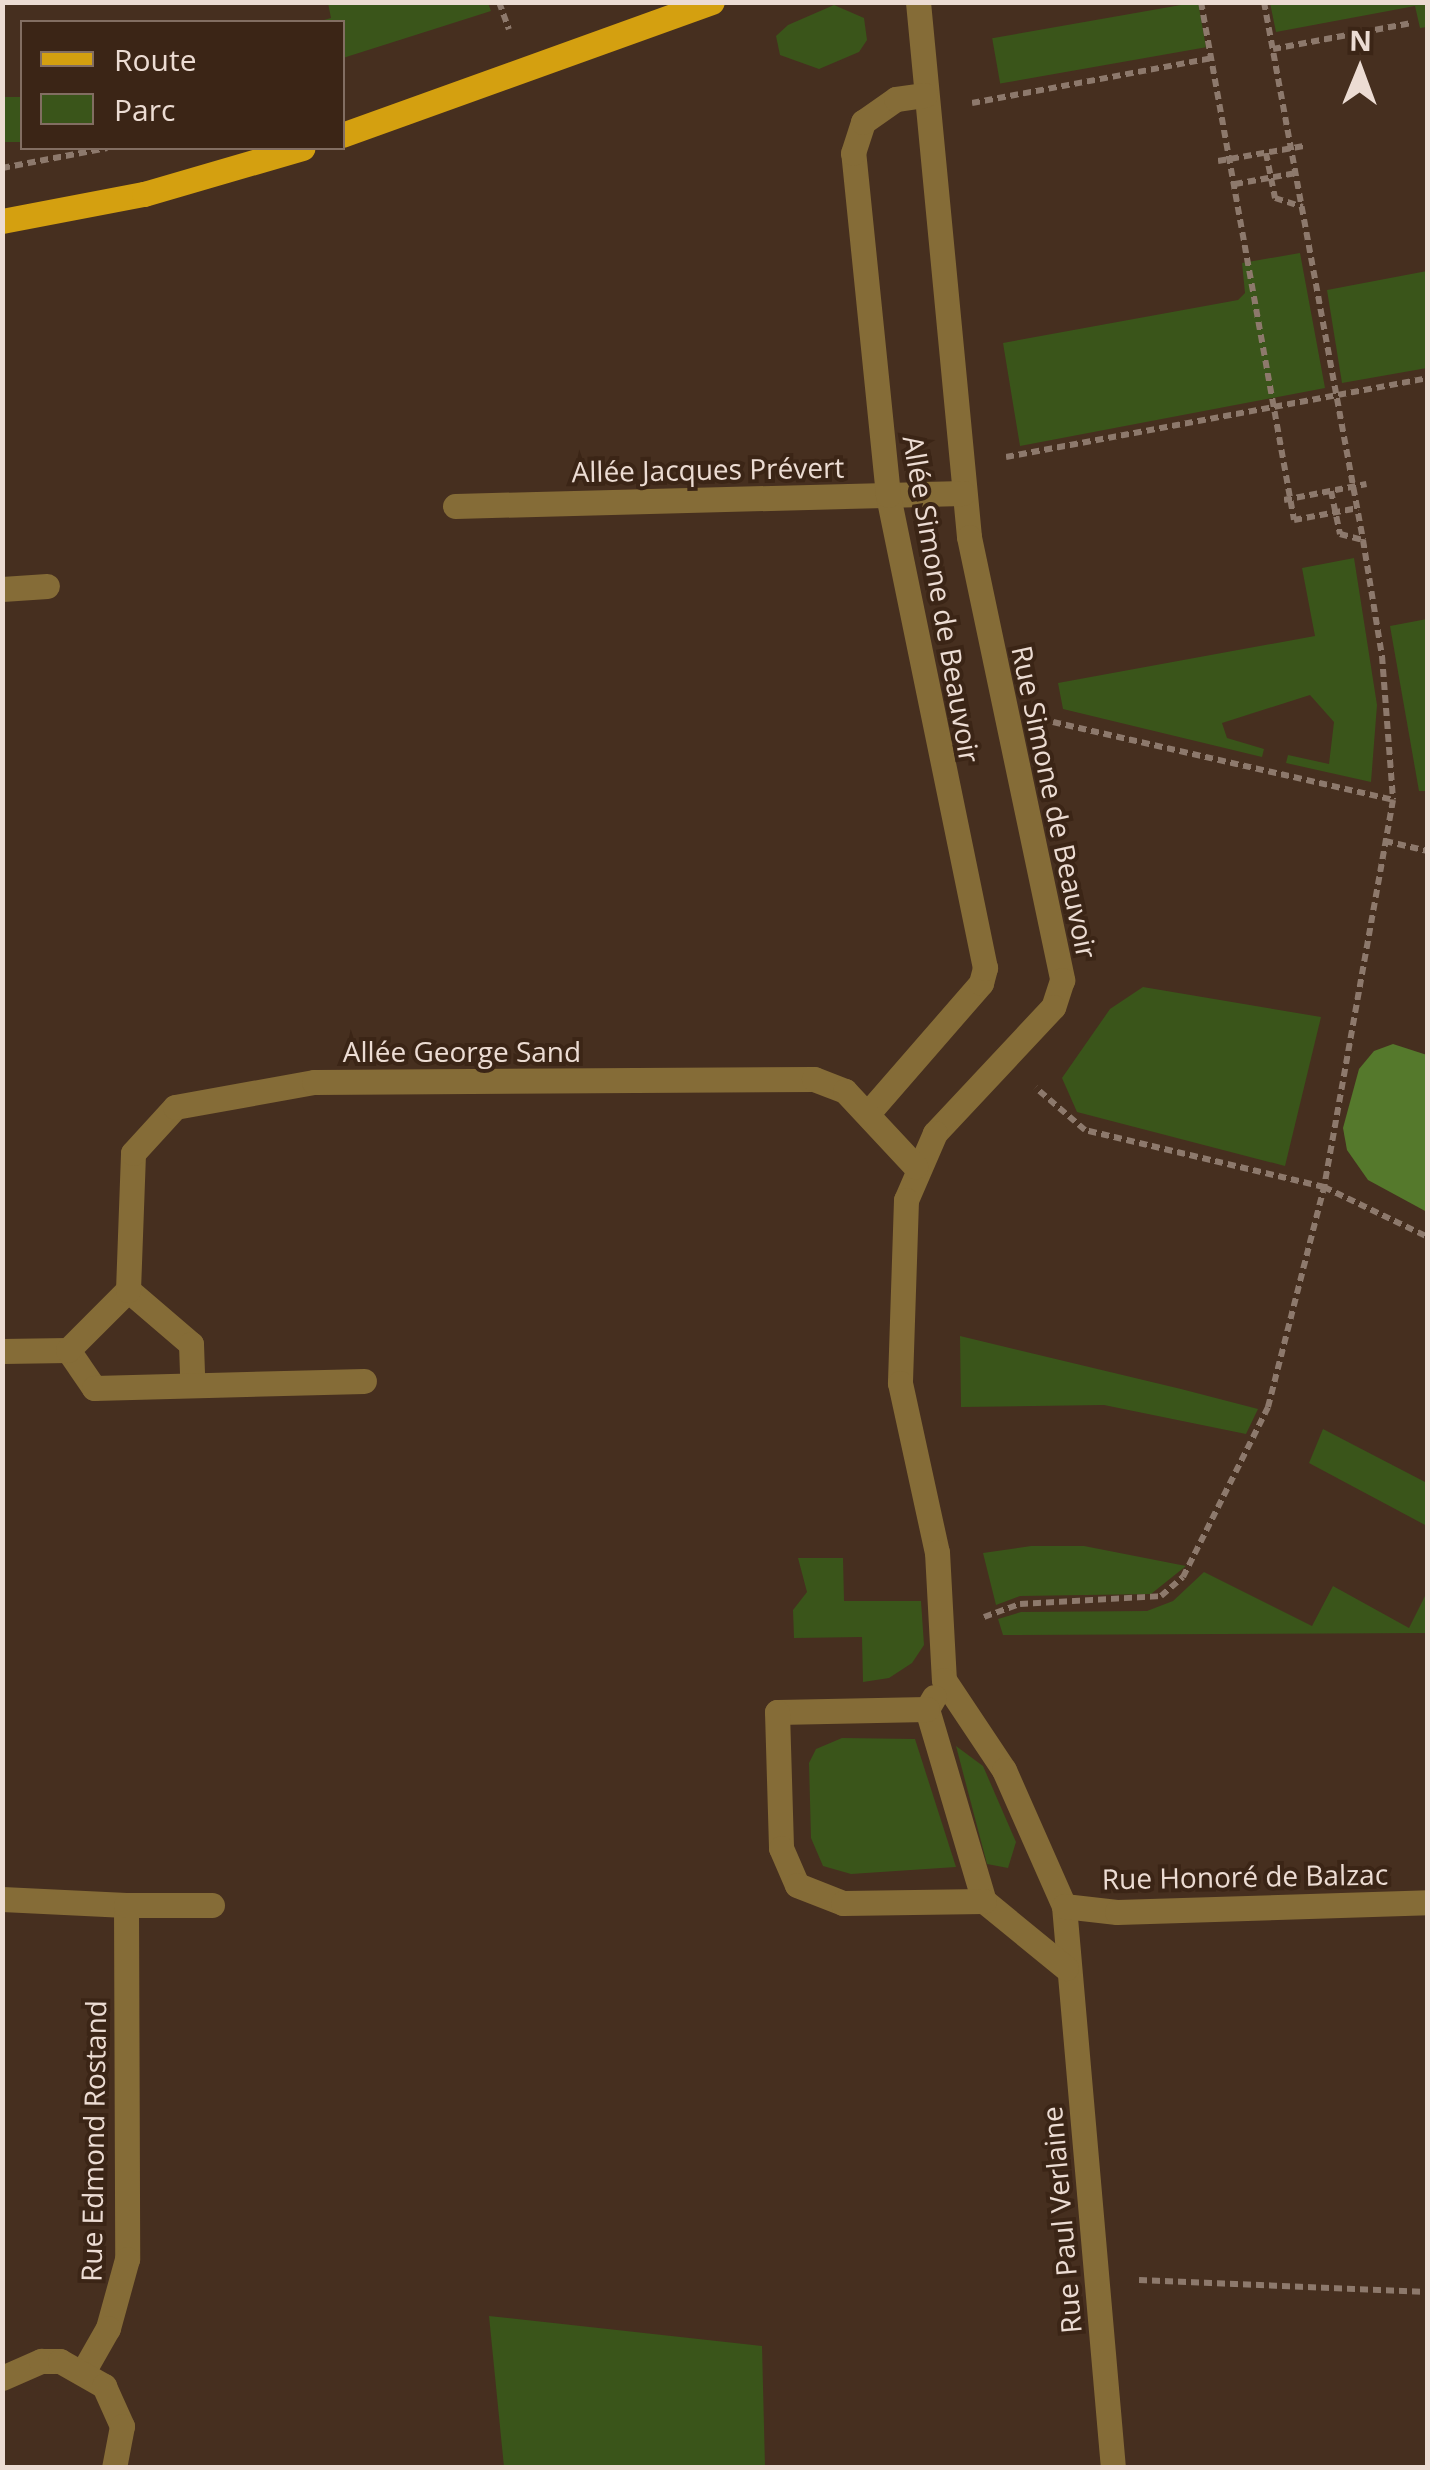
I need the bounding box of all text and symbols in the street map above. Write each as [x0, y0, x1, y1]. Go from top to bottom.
legend [20, 20, 345, 150]
north arrow [1310, 20, 1410, 120]
text: N [1349, 21, 1372, 59]
text: Route [114, 39, 197, 80]
text: Parc [114, 89, 175, 130]
street label: Allée Simone de Beauvoir [897, 433, 987, 765]
street label: Allée Jacques Prévert [571, 450, 845, 488]
street label: Rue Simone de Beauvoir [1005, 643, 1105, 961]
street label: Allée George Sand [343, 1034, 581, 1068]
street label: Rue Honoré de Balzac [1102, 1857, 1388, 1895]
street label: Rue Edmond Rostand [74, 2000, 112, 2282]
street label: Rue Paul Verlaine [1034, 2105, 1088, 2335]

